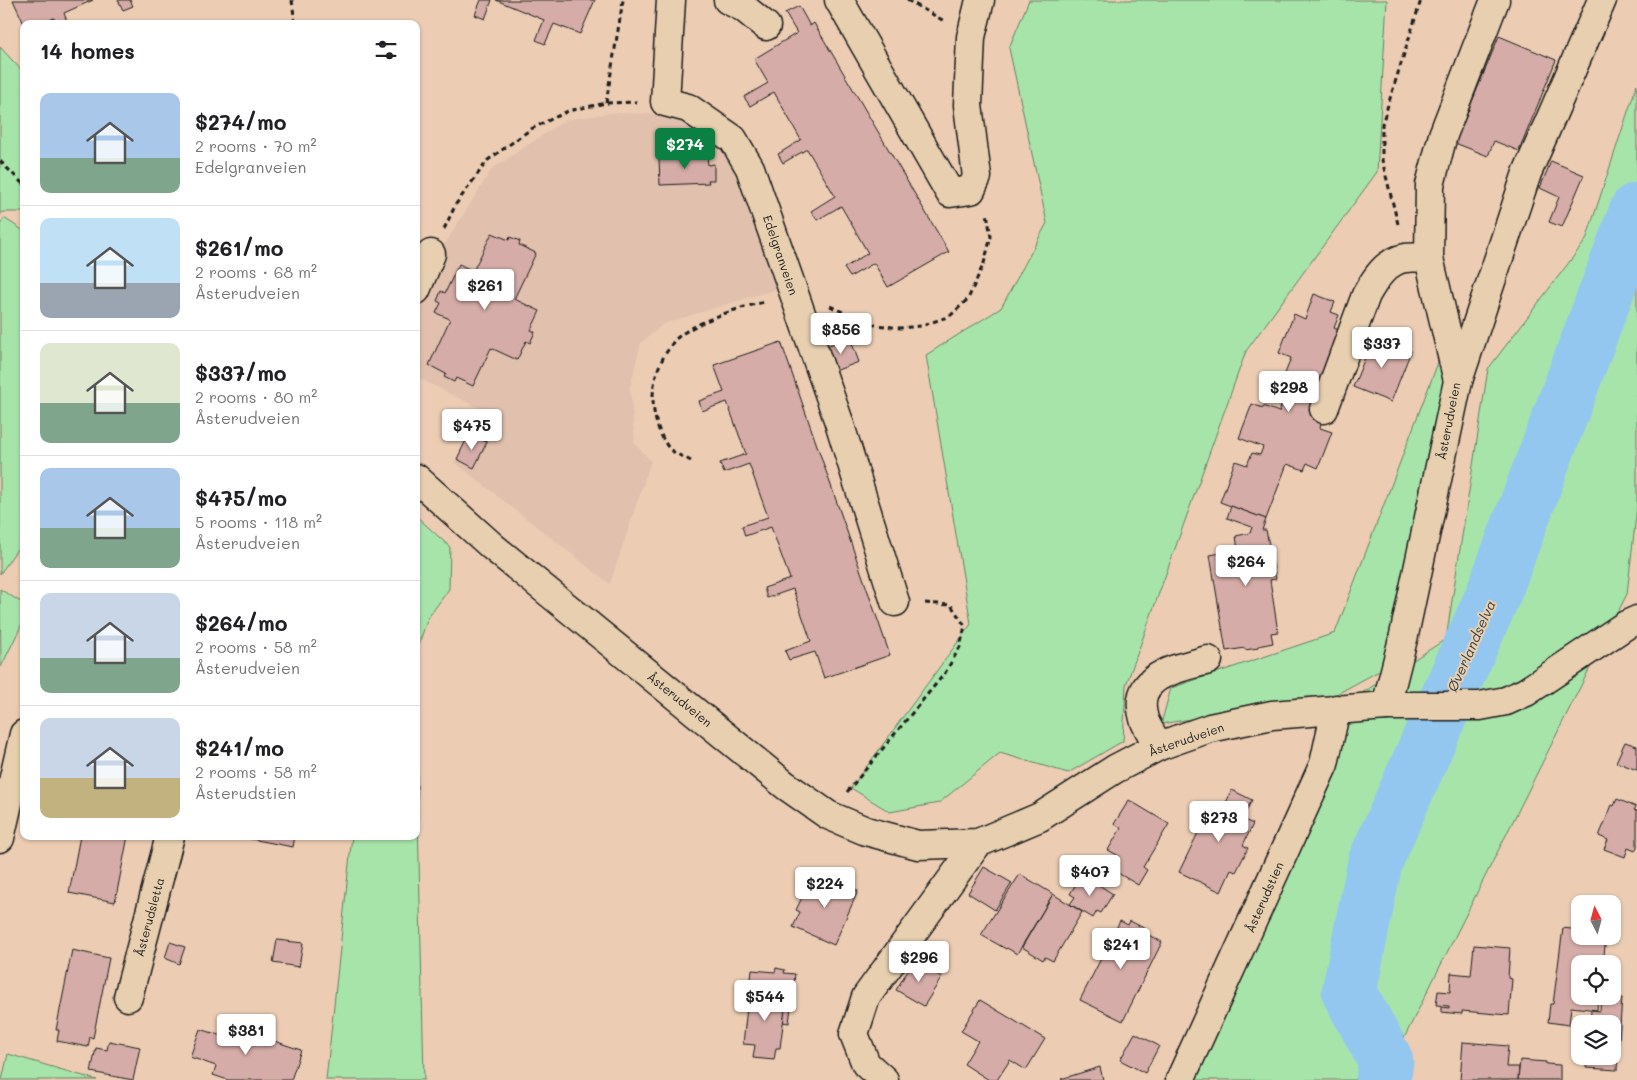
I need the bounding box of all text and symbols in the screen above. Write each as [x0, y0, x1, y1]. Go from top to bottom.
icon: filters [372, 36, 400, 64]
text: 14 homes [40, 37, 135, 64]
text: $274/mo [195, 108, 286, 135]
icon: home [80, 113, 140, 173]
pin: $274 [655, 128, 715, 170]
text: $274 [666, 133, 704, 154]
text: 2 rooms · 70 m² [195, 135, 316, 156]
text: Edelgranveien [195, 156, 306, 177]
street label: Edelgranveien [760, 213, 802, 297]
text: $261/mo [195, 234, 283, 261]
icon: home [80, 238, 140, 298]
text: 2 rooms · 68 m² [195, 261, 317, 282]
pin: $261 [455, 268, 515, 311]
text: $261 [467, 274, 503, 295]
text: Åsterudveien [195, 282, 300, 303]
pin: $856 [811, 312, 871, 355]
text: $856 [822, 318, 860, 339]
pin: $337 [1352, 326, 1412, 369]
text: $337 [1363, 332, 1401, 353]
text: $337/mo [195, 359, 287, 386]
icon: home [80, 363, 140, 423]
pin: $298 [1259, 370, 1319, 413]
text: $298 [1270, 376, 1308, 397]
street label: Åsterudveien [1433, 381, 1463, 461]
text: 2 rooms · 80 m² [195, 386, 317, 407]
text: Åsterudveien [195, 407, 300, 428]
pin: $475 [442, 408, 502, 451]
text: $475 [453, 414, 491, 435]
text: $475/mo [195, 484, 287, 511]
icon: home [80, 488, 140, 548]
text: 5 rooms · 118 m² [195, 511, 322, 532]
text: Åsterudveien [195, 532, 300, 553]
pin: $264 [1216, 544, 1276, 587]
text: $264 [1227, 550, 1265, 571]
water label: Øverlandselva [1442, 597, 1500, 695]
text: $264/mo [195, 609, 287, 636]
icon: home [80, 613, 140, 673]
text: 2 rooms · 58 m² [195, 636, 317, 657]
text: Åsterudveien [195, 657, 300, 678]
street label: Åsterudveien [644, 668, 716, 730]
street label: Åsterudveien [1146, 719, 1226, 759]
text: $241/mo [195, 734, 284, 761]
icon: home [80, 738, 140, 798]
text: 2 rooms · 58 m² [195, 761, 317, 782]
text: Åsterudstien [195, 782, 296, 803]
pin: $273 [1189, 800, 1249, 843]
text: $273 [1200, 806, 1238, 827]
pin: $407 [1060, 854, 1120, 897]
street label: Åsterudstien [1241, 859, 1287, 935]
text: $407 [1070, 860, 1110, 881]
pin: $224 [795, 866, 855, 909]
text: $224 [806, 872, 844, 893]
street label: Åsterudsletta [131, 876, 167, 958]
north arrow [1571, 895, 1621, 945]
map controls [1571, 895, 1621, 1065]
pin: $241 [1091, 928, 1151, 970]
text: $241 [1103, 933, 1139, 954]
pin: $296 [889, 940, 949, 983]
text: $296 [900, 946, 938, 967]
button: locate [1571, 955, 1621, 1005]
pin: $544 [735, 980, 795, 1022]
text: $544 [745, 985, 785, 1006]
pin: $381 [216, 1014, 276, 1056]
button: layers [1571, 1015, 1621, 1065]
text: $381 [228, 1019, 264, 1040]

